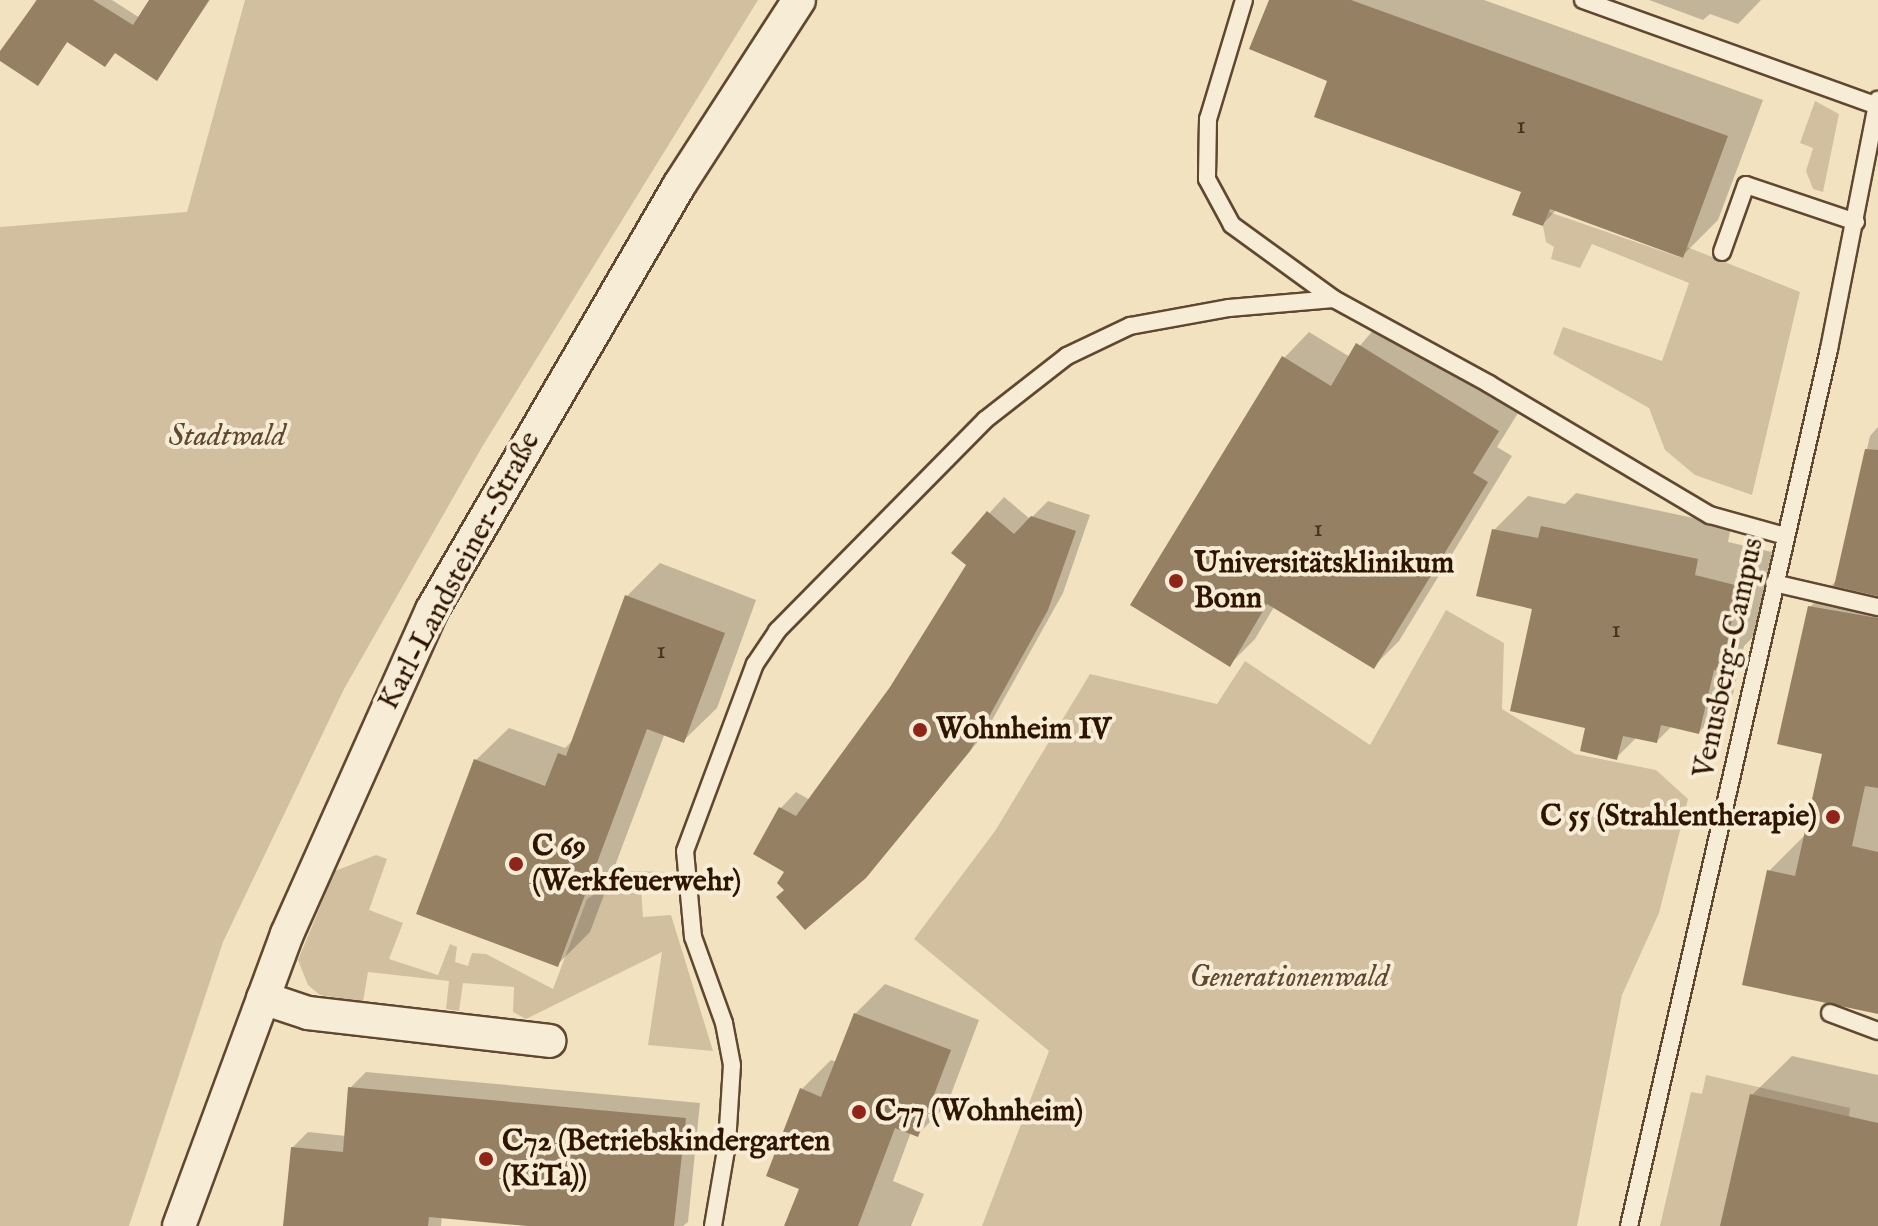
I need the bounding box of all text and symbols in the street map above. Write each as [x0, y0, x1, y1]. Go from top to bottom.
house number: 1 [1516, 110, 1526, 142]
park label: Stadtwald [169, 419, 285, 455]
street label: Karl-Landsteiner-Straße [371, 426, 549, 716]
house number: 1 [1313, 513, 1323, 545]
street label: Venusberg-Campus [1686, 535, 1772, 781]
place label: Universitätsklinikum Bonn [1194, 546, 1454, 616]
marker: Universitätsklinikum Bonn [1165, 570, 1187, 592]
house number: 1 [1611, 614, 1621, 646]
house number: 1 [656, 635, 666, 667]
place label: Wohnheim IV [936, 712, 1111, 748]
marker: Wohnheim IV [911, 721, 929, 739]
place label: C 55 (Strahlentherapie) [1540, 799, 1817, 835]
marker: C 55 (Strahlentherapie) [1824, 808, 1842, 826]
place label: C 69 (Werkfeuerwehr) [532, 829, 741, 900]
marker: C 69 (Werkfeuerwehr) [507, 855, 525, 873]
park label: Generationenwald [1189, 960, 1389, 996]
place label: C77 (Wohnheim) [875, 1094, 1083, 1130]
marker: C77 (Wohnheim) [850, 1103, 868, 1121]
place label: C72 (Betriebskindergarten (KiTa)) [502, 1124, 830, 1194]
marker: C72 (Betriebskindergarten (KiTa)) [477, 1150, 495, 1168]

